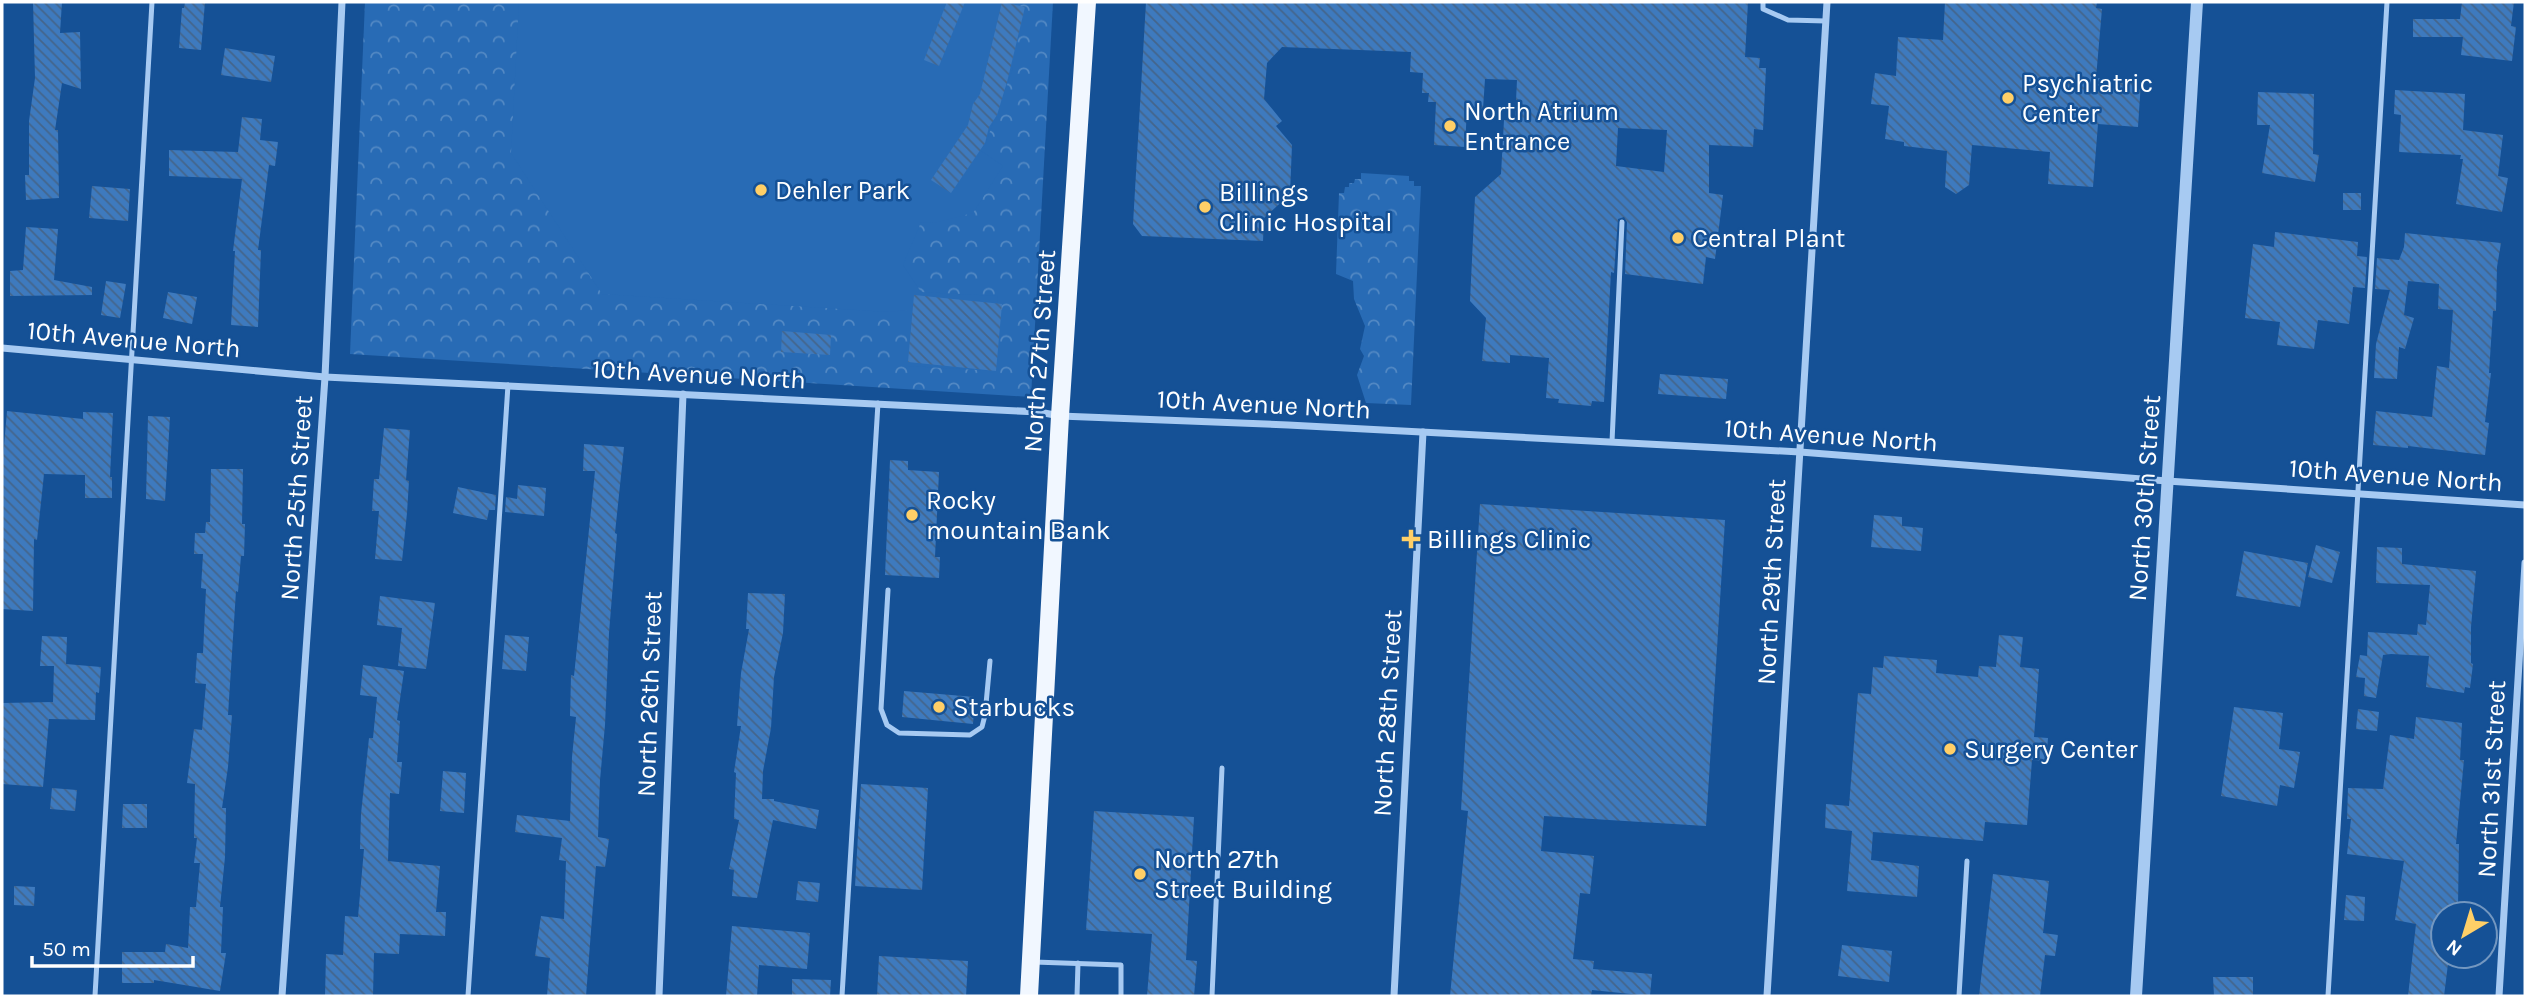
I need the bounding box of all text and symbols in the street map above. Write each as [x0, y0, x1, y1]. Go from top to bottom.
place label: Psychiatric Center [2022, 68, 2153, 129]
marker: Psychiatric Center [2000, 90, 2016, 106]
place label: North Atrium Entrance [1464, 96, 1619, 157]
marker: North Atrium Entrance [1442, 118, 1458, 134]
place label: Dehler Park [775, 175, 910, 206]
place label: Billings Clinic Hospital [1219, 177, 1393, 238]
marker: Dehler Park [753, 182, 769, 198]
marker: Billings Clinic Hospital [1197, 199, 1213, 215]
place label: Central Plant [1692, 223, 1846, 254]
marker: Central Plant [1670, 230, 1686, 246]
street label: North 27th Street [1017, 248, 1062, 454]
street label: 10th Avenue North [26, 315, 242, 364]
street label: 10th Avenue North [591, 353, 807, 396]
street label: 10th Avenue North [1156, 383, 1372, 426]
street label: North 25th Street [274, 394, 319, 602]
street label: North 30th Street [2122, 394, 2167, 602]
street label: 10th Avenue North [1723, 413, 1939, 458]
street label: 10th Avenue North [2288, 453, 2504, 498]
street label: North 29th Street [1751, 478, 1792, 686]
place label: Rocky mountain Bank [926, 485, 1110, 546]
marker: Rocky mountain Bank [904, 507, 920, 523]
place label: Billings Clinic [1427, 524, 1591, 555]
marker: Billings Clinic [1401, 529, 1421, 549]
street label: North 26th Street [630, 590, 669, 797]
street label: North 28th Street [1367, 609, 1408, 817]
street label: North 31st Street [2471, 679, 2512, 879]
place label: Starbucks [953, 692, 1075, 723]
marker: Starbucks [931, 699, 947, 715]
place label: Surgery Center [1964, 734, 2138, 765]
marker: Surgery Center [1942, 741, 1958, 757]
place label: North 27th Street Building [1154, 844, 1332, 905]
marker: North 27th Street Building [1132, 866, 1148, 882]
north arrow [2429, 900, 2499, 970]
scale bar [32, 925, 192, 969]
text: N [2442, 935, 2466, 960]
text: 50 m [42, 937, 91, 961]

